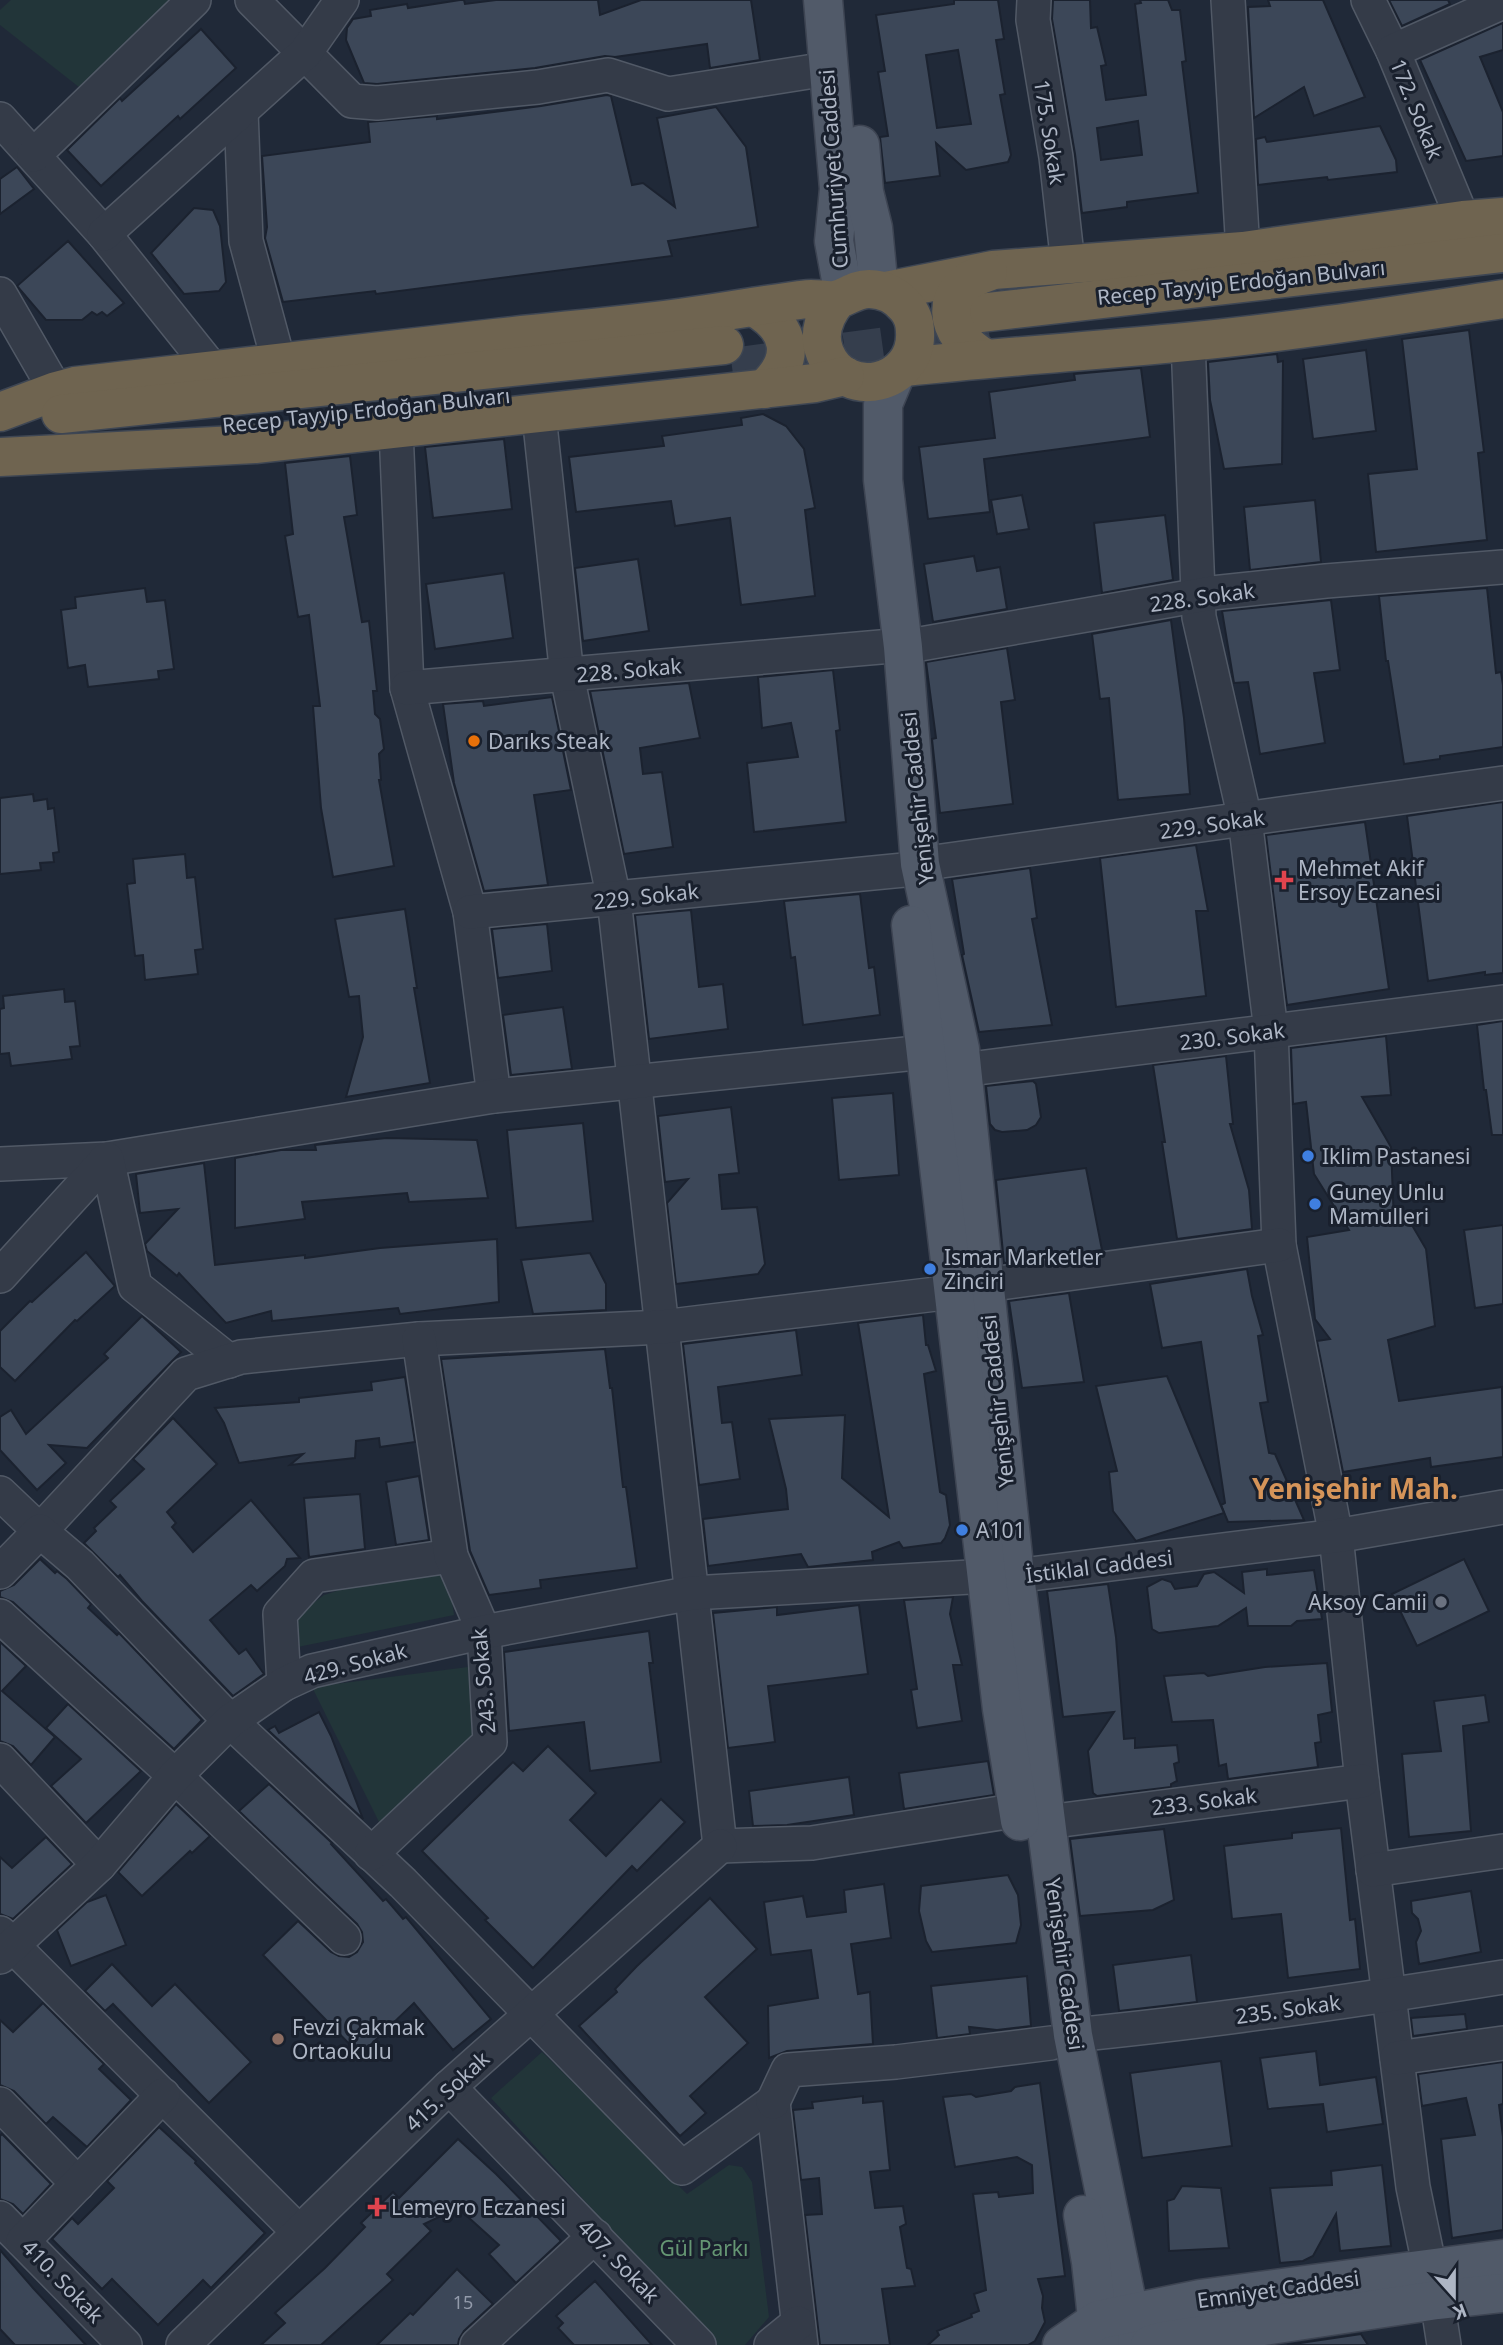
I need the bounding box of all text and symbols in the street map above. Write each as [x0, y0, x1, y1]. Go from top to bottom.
street label: 172. Sokak [1384, 55, 1450, 164]
street label: Cumhuriyet Caddesi [812, 68, 854, 270]
street label: 175. Sokak [1028, 78, 1072, 187]
street label: Recep Tayyip Erdoğan Bulvarı [1096, 253, 1386, 311]
street label: Recep Tayyip Erdoğan Bulvarı [221, 381, 511, 439]
street label: 228. Sokak [1148, 576, 1257, 618]
street label: 228. Sokak [575, 651, 684, 689]
street label: Yenişehir Caddesi [894, 710, 940, 886]
place label: Darıks Steak [488, 727, 611, 755]
marker: Darıks Steak [466, 733, 482, 749]
street label: 229. Sokak [1158, 803, 1267, 845]
place label: Mehmet Akif Ersoy Eczanesi [1298, 854, 1441, 906]
marker: Mehmet Akif Ersoy Eczanesi [1276, 872, 1292, 888]
street label: 229. Sokak [592, 876, 701, 915]
street label: 230. Sokak [1178, 1016, 1287, 1056]
place label: Iklim Pastanesi [1322, 1142, 1470, 1170]
marker: Iklim Pastanesi [1300, 1148, 1316, 1164]
place label: Guney Unlu Mamulleri [1329, 1178, 1445, 1230]
marker: Guney Unlu Mamulleri [1307, 1196, 1323, 1212]
place label: Ismar Marketler Zinciri [944, 1243, 1103, 1295]
marker: Ismar Marketler Zinciri [922, 1261, 938, 1277]
street label: Yenişehir Caddesi [974, 1313, 1020, 1489]
district label: Yenişehir Mah. [1252, 1469, 1458, 1507]
place label: A101 [976, 1516, 1025, 1544]
marker: A101 [954, 1522, 970, 1538]
street label: İstiklal Caddesi [1024, 1543, 1174, 1589]
place label: Aksoy Camii [1308, 1588, 1427, 1616]
marker: Aksoy Camii [1433, 1594, 1449, 1610]
street label: 243. Sokak [464, 1626, 502, 1735]
street label: 429. Sokak [300, 1636, 410, 1690]
street label: 233. Sokak [1150, 1781, 1259, 1821]
street label: Yenişehir Caddesi [1039, 1876, 1091, 2052]
street label: 235. Sokak [1234, 1988, 1343, 2030]
place label: Fevzi Çakmak Ortaokulu [292, 2013, 425, 2065]
marker: Fevzi Çakmak Ortaokulu [270, 2031, 286, 2047]
street label: 415. Sokak [399, 2044, 496, 2137]
place label: Lemeyro Eczanesi [391, 2193, 566, 2221]
marker: Lemeyro Eczanesi [369, 2199, 385, 2215]
street label: 407. Sokak [572, 2213, 666, 2309]
street label: 410. Sokak [16, 2233, 110, 2329]
park label: Gül Parkı [660, 2234, 748, 2262]
north arrow [1419, 2261, 1489, 2331]
street label: Emniyet Caddesi [1195, 2264, 1361, 2314]
house number: 15 [453, 2290, 473, 2314]
text: K [1449, 2297, 1471, 2326]

